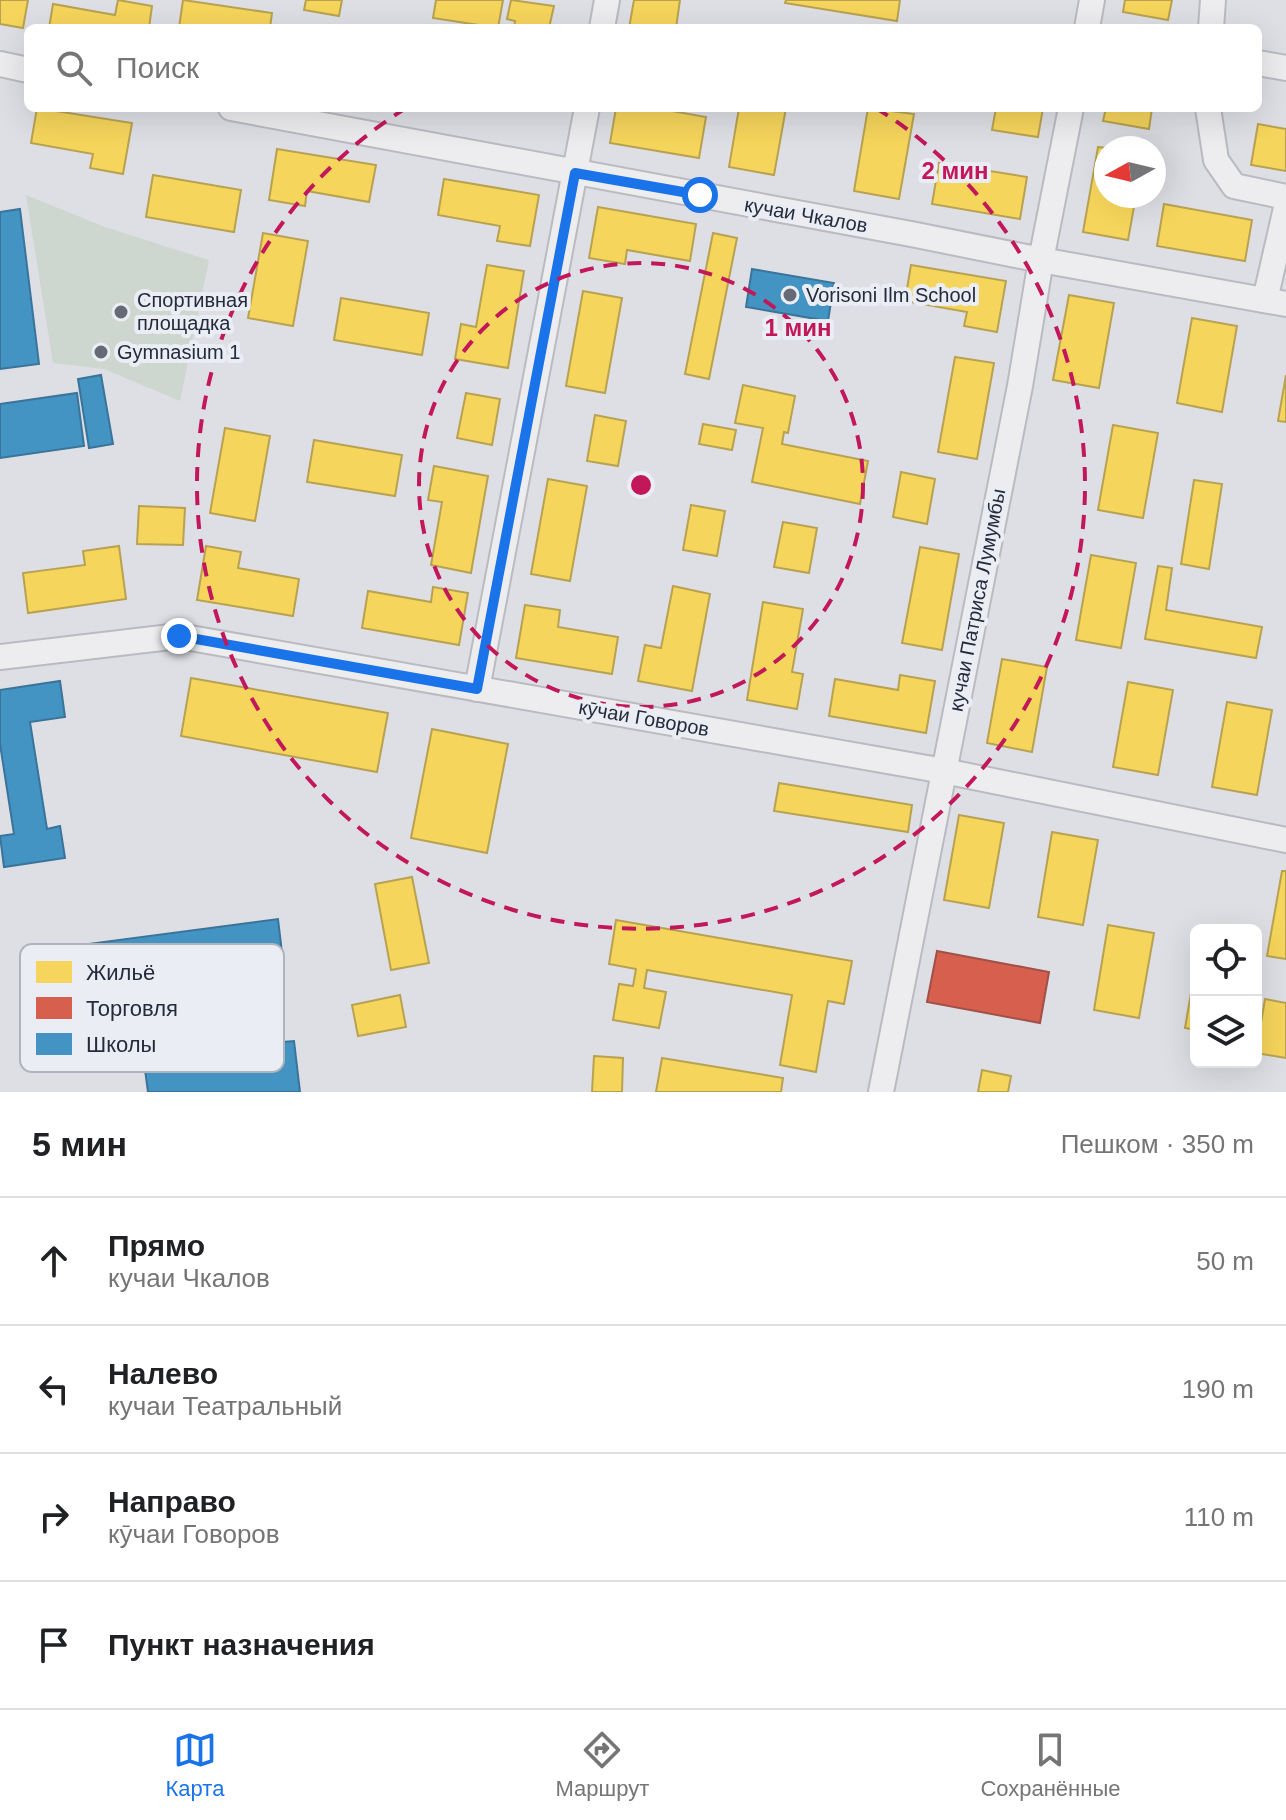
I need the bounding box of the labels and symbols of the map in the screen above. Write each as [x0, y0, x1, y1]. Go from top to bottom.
north arrow [1094, 136, 1166, 208]
text: 2 мин [921, 157, 989, 184]
route start [682, 177, 718, 213]
street label: кучаи Чкалов [743, 193, 869, 237]
place label: Vorisoni Ilm School [806, 284, 976, 306]
marker: Vorisoni Ilm School [781, 286, 799, 304]
place label: Спортивная площадка [137, 289, 248, 334]
marker: Спортивная площадка [112, 303, 130, 321]
text: 1 мин [764, 314, 832, 341]
place label: Gymnasium 1 [117, 341, 240, 363]
marker: Gymnasium 1 [92, 343, 110, 361]
centre of rings [627, 471, 655, 499]
street label: кучаи Патриса Лумумбы [945, 487, 1009, 713]
route end [161, 618, 197, 654]
street label: кӯчаи Говоров [577, 696, 711, 740]
legend [20, 944, 284, 1072]
text: Жильё [86, 960, 155, 985]
text: Торговля [86, 996, 178, 1021]
text: Школы [86, 1032, 156, 1057]

